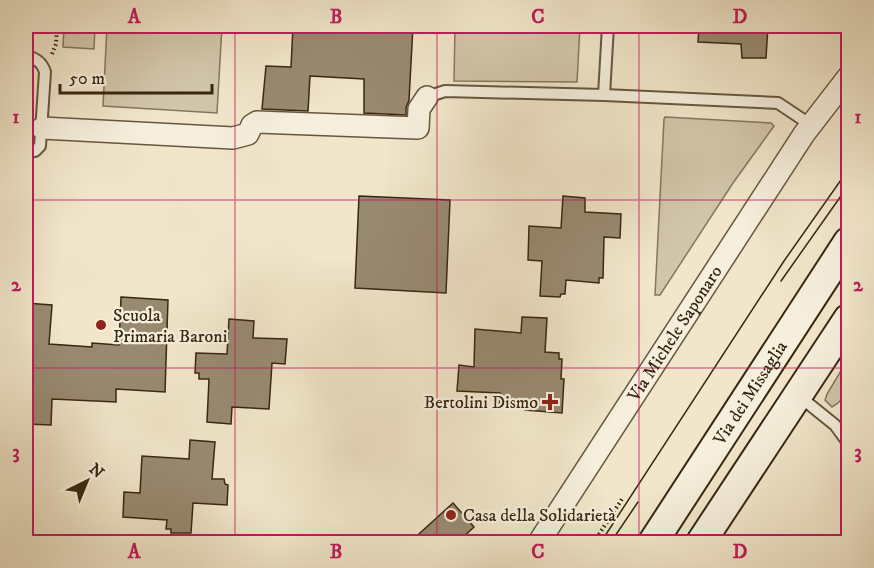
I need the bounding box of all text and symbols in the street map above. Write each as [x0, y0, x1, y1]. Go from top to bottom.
text: A [127, 5, 142, 30]
text: B [330, 5, 342, 30]
text: C [531, 5, 545, 30]
text: D [733, 5, 748, 30]
scale bar [60, 57, 212, 95]
text: 50 m [69, 68, 105, 90]
text: 1 [12, 105, 20, 130]
text: 1 [854, 105, 862, 130]
street label: Via Michele Saponaro [623, 262, 728, 407]
text: 2 [11, 273, 22, 298]
text: 2 [853, 273, 864, 298]
place label: Scuola Primaria Baroni [113, 305, 227, 348]
marker: Scuola Primaria Baroni [94, 318, 108, 332]
street label: Via dei Missaglia [708, 337, 793, 450]
place label: Bertolini Dismo [424, 392, 538, 414]
marker: Bertolini Dismo [543, 395, 557, 409]
text: 3 [12, 440, 20, 465]
text: 3 [854, 440, 862, 465]
north arrow [57, 451, 117, 511]
text: N [85, 459, 108, 483]
place label: Casa della Solidarietà [463, 505, 616, 527]
marker: Casa della Solidarietà [444, 508, 458, 522]
text: A [127, 540, 142, 565]
text: B [330, 540, 342, 565]
text: C [531, 540, 545, 565]
text: D [733, 540, 748, 565]

